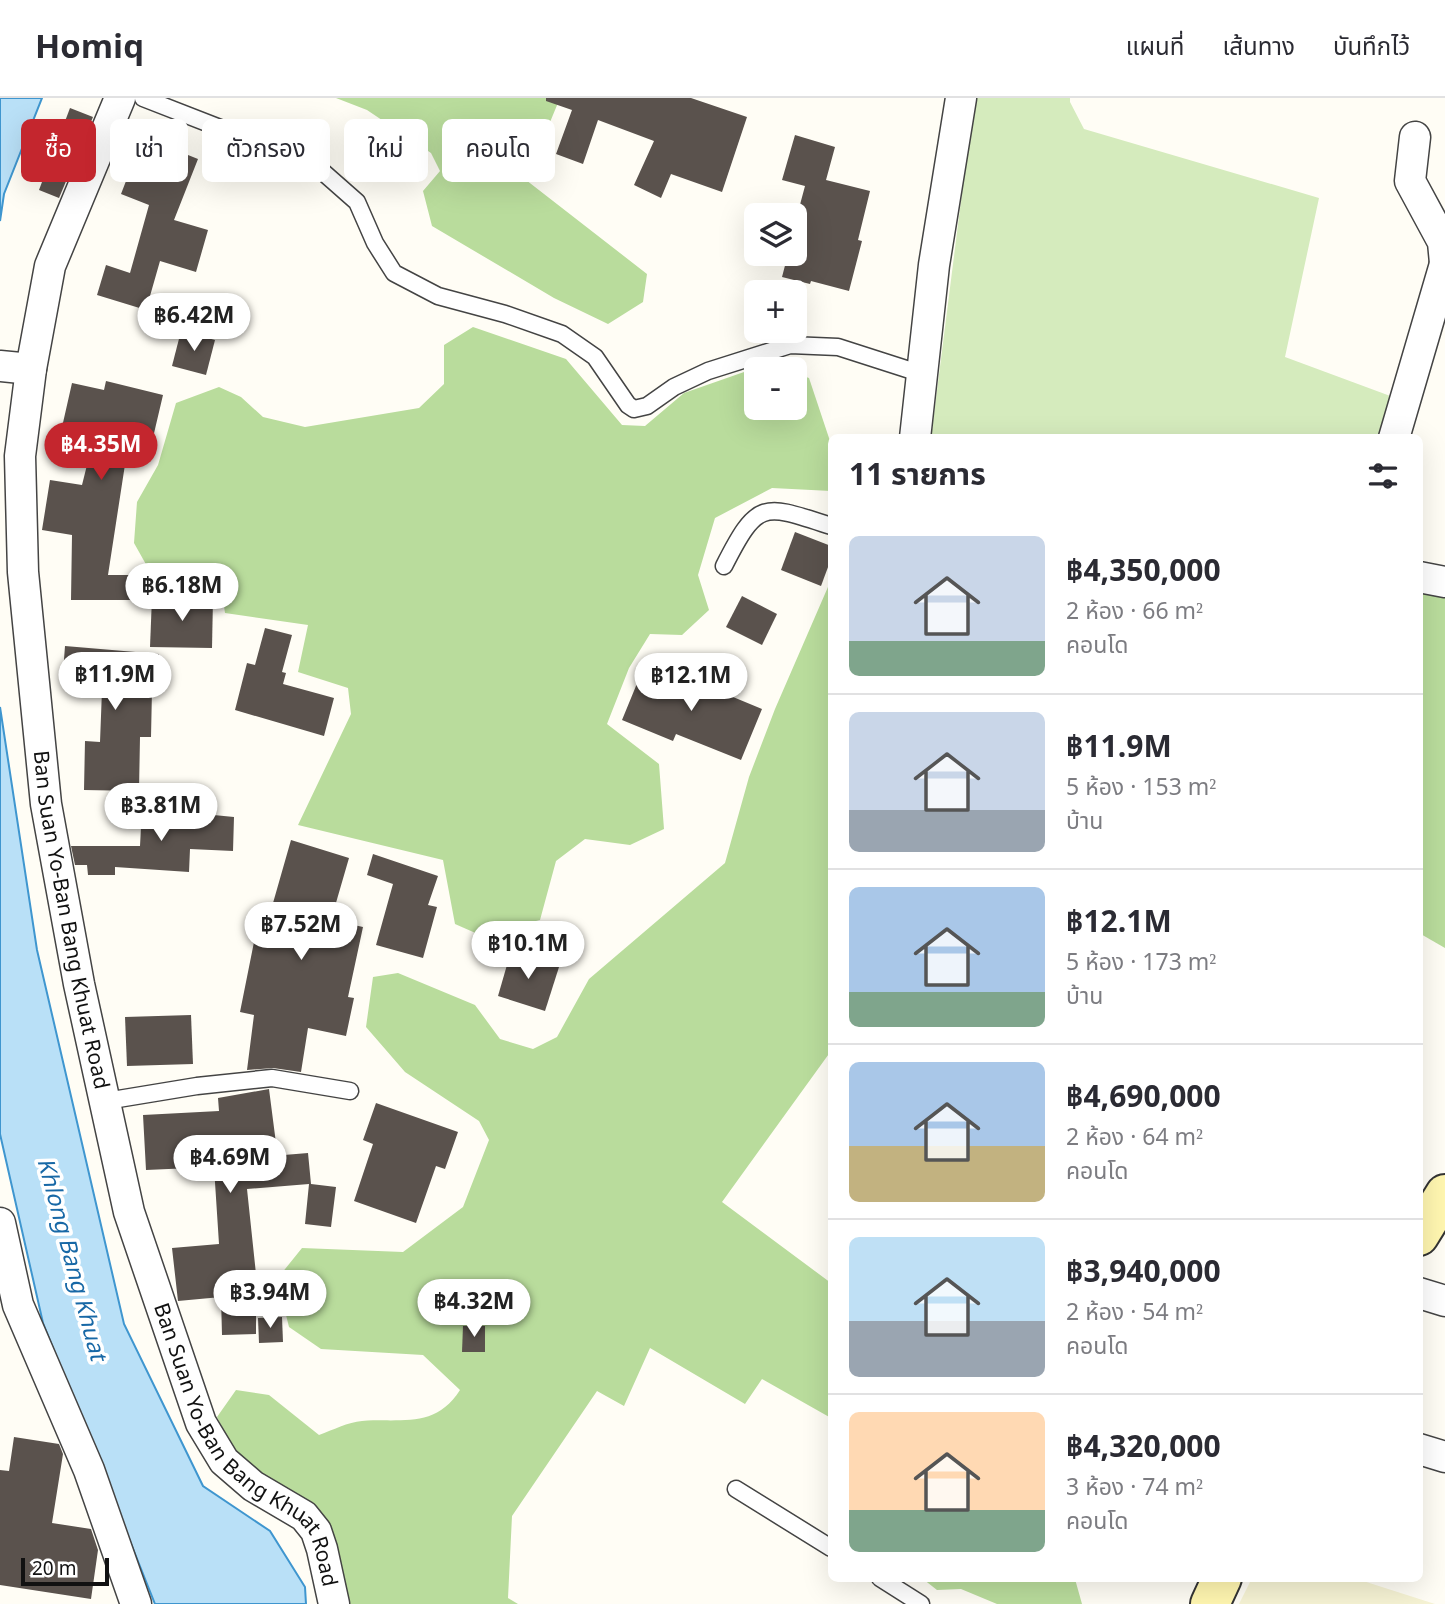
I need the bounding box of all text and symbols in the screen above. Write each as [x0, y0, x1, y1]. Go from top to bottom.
text: Homiq [35, 23, 144, 73]
text: แผนที่ [1126, 30, 1184, 66]
text: เส้นทาง [1222, 30, 1295, 66]
text: บันทึกไว้ [1333, 30, 1410, 66]
chip: ซื้อ [21, 119, 96, 182]
chip: เช่า [110, 119, 188, 182]
chip: ตัวกรอง [202, 119, 330, 182]
chip: ใหม่ [344, 119, 428, 182]
chip: คอนโด [442, 119, 555, 182]
map controls [744, 203, 807, 420]
button: layers [744, 203, 807, 266]
button: + [744, 280, 807, 343]
pin: ฿6.42M [137, 294, 251, 353]
text: ฿6.42M [153, 299, 235, 333]
button: − [744, 357, 807, 420]
pin: ฿4.35M [44, 422, 158, 482]
text: ฿4.35M [60, 428, 142, 462]
text: 11 รายการ [849, 453, 986, 499]
icon: filters [1364, 457, 1402, 495]
text: ฿4,350,000 [1066, 549, 1221, 595]
pin: ฿6.18M [125, 564, 239, 623]
icon: home [905, 564, 989, 648]
text: ฿6.18M [141, 569, 223, 603]
text: 2 ห้อง · 66 m² [1066, 595, 1203, 629]
text: คอนโด [1066, 629, 1128, 663]
pin: ฿11.9M [58, 652, 172, 712]
pin: ฿12.1M [634, 654, 748, 713]
text: ฿11.9M [74, 658, 156, 692]
text: ฿12.1M [650, 659, 732, 693]
text: ฿11.9M [1066, 725, 1172, 771]
icon: home [905, 740, 989, 824]
street label: Ban Suan Yo-Ban Bang Khuat Road [25, 749, 117, 1092]
text: 5 ห้อง · 153 m² [1066, 771, 1216, 805]
pin: ฿3.81M [104, 784, 218, 843]
text: ฿3.81M [120, 789, 202, 823]
text: บ้าน [1066, 805, 1103, 839]
text: ฿12.1M [1066, 900, 1172, 946]
pin: ฿7.52M [244, 902, 358, 962]
text: ฿7.52M [260, 908, 342, 942]
icon: home [905, 915, 989, 999]
pin: ฿10.1M [471, 922, 585, 981]
text: ฿10.1M [487, 927, 569, 961]
text: 5 ห้อง · 173 m² [1066, 946, 1216, 980]
text: บ้าน [1066, 980, 1103, 1014]
text: ฿4,690,000 [1066, 1075, 1221, 1121]
icon: home [905, 1090, 989, 1174]
text: 2 ห้อง · 64 m² [1066, 1121, 1203, 1155]
pin: ฿4.69M [173, 1136, 287, 1195]
text: ฿4.69M [189, 1141, 271, 1175]
water label: Khlong Bang Khuat [28, 1154, 115, 1367]
text: คอนโด [1066, 1155, 1128, 1189]
text: ฿3,940,000 [1066, 1250, 1221, 1296]
icon: home [905, 1265, 989, 1349]
pin: ฿3.94M [213, 1270, 327, 1330]
text: ฿3.94M [229, 1276, 311, 1310]
pin: ฿4.32M [417, 1280, 531, 1339]
text: ฿4.32M [433, 1285, 515, 1319]
text: 2 ห้อง · 54 m² [1066, 1296, 1203, 1330]
street label: Ban Suan Yo-Ban Bang Khuat Road [145, 1299, 345, 1589]
text: คอนโด [1066, 1330, 1128, 1364]
text: ฿4,320,000 [1066, 1425, 1221, 1471]
icon: home [905, 1440, 989, 1524]
text: 3 ห้อง · 74 m² [1066, 1471, 1203, 1505]
text: คอนโด [1066, 1505, 1128, 1539]
scale bar [21, 1555, 108, 1587]
text: 20 m [32, 1555, 76, 1584]

